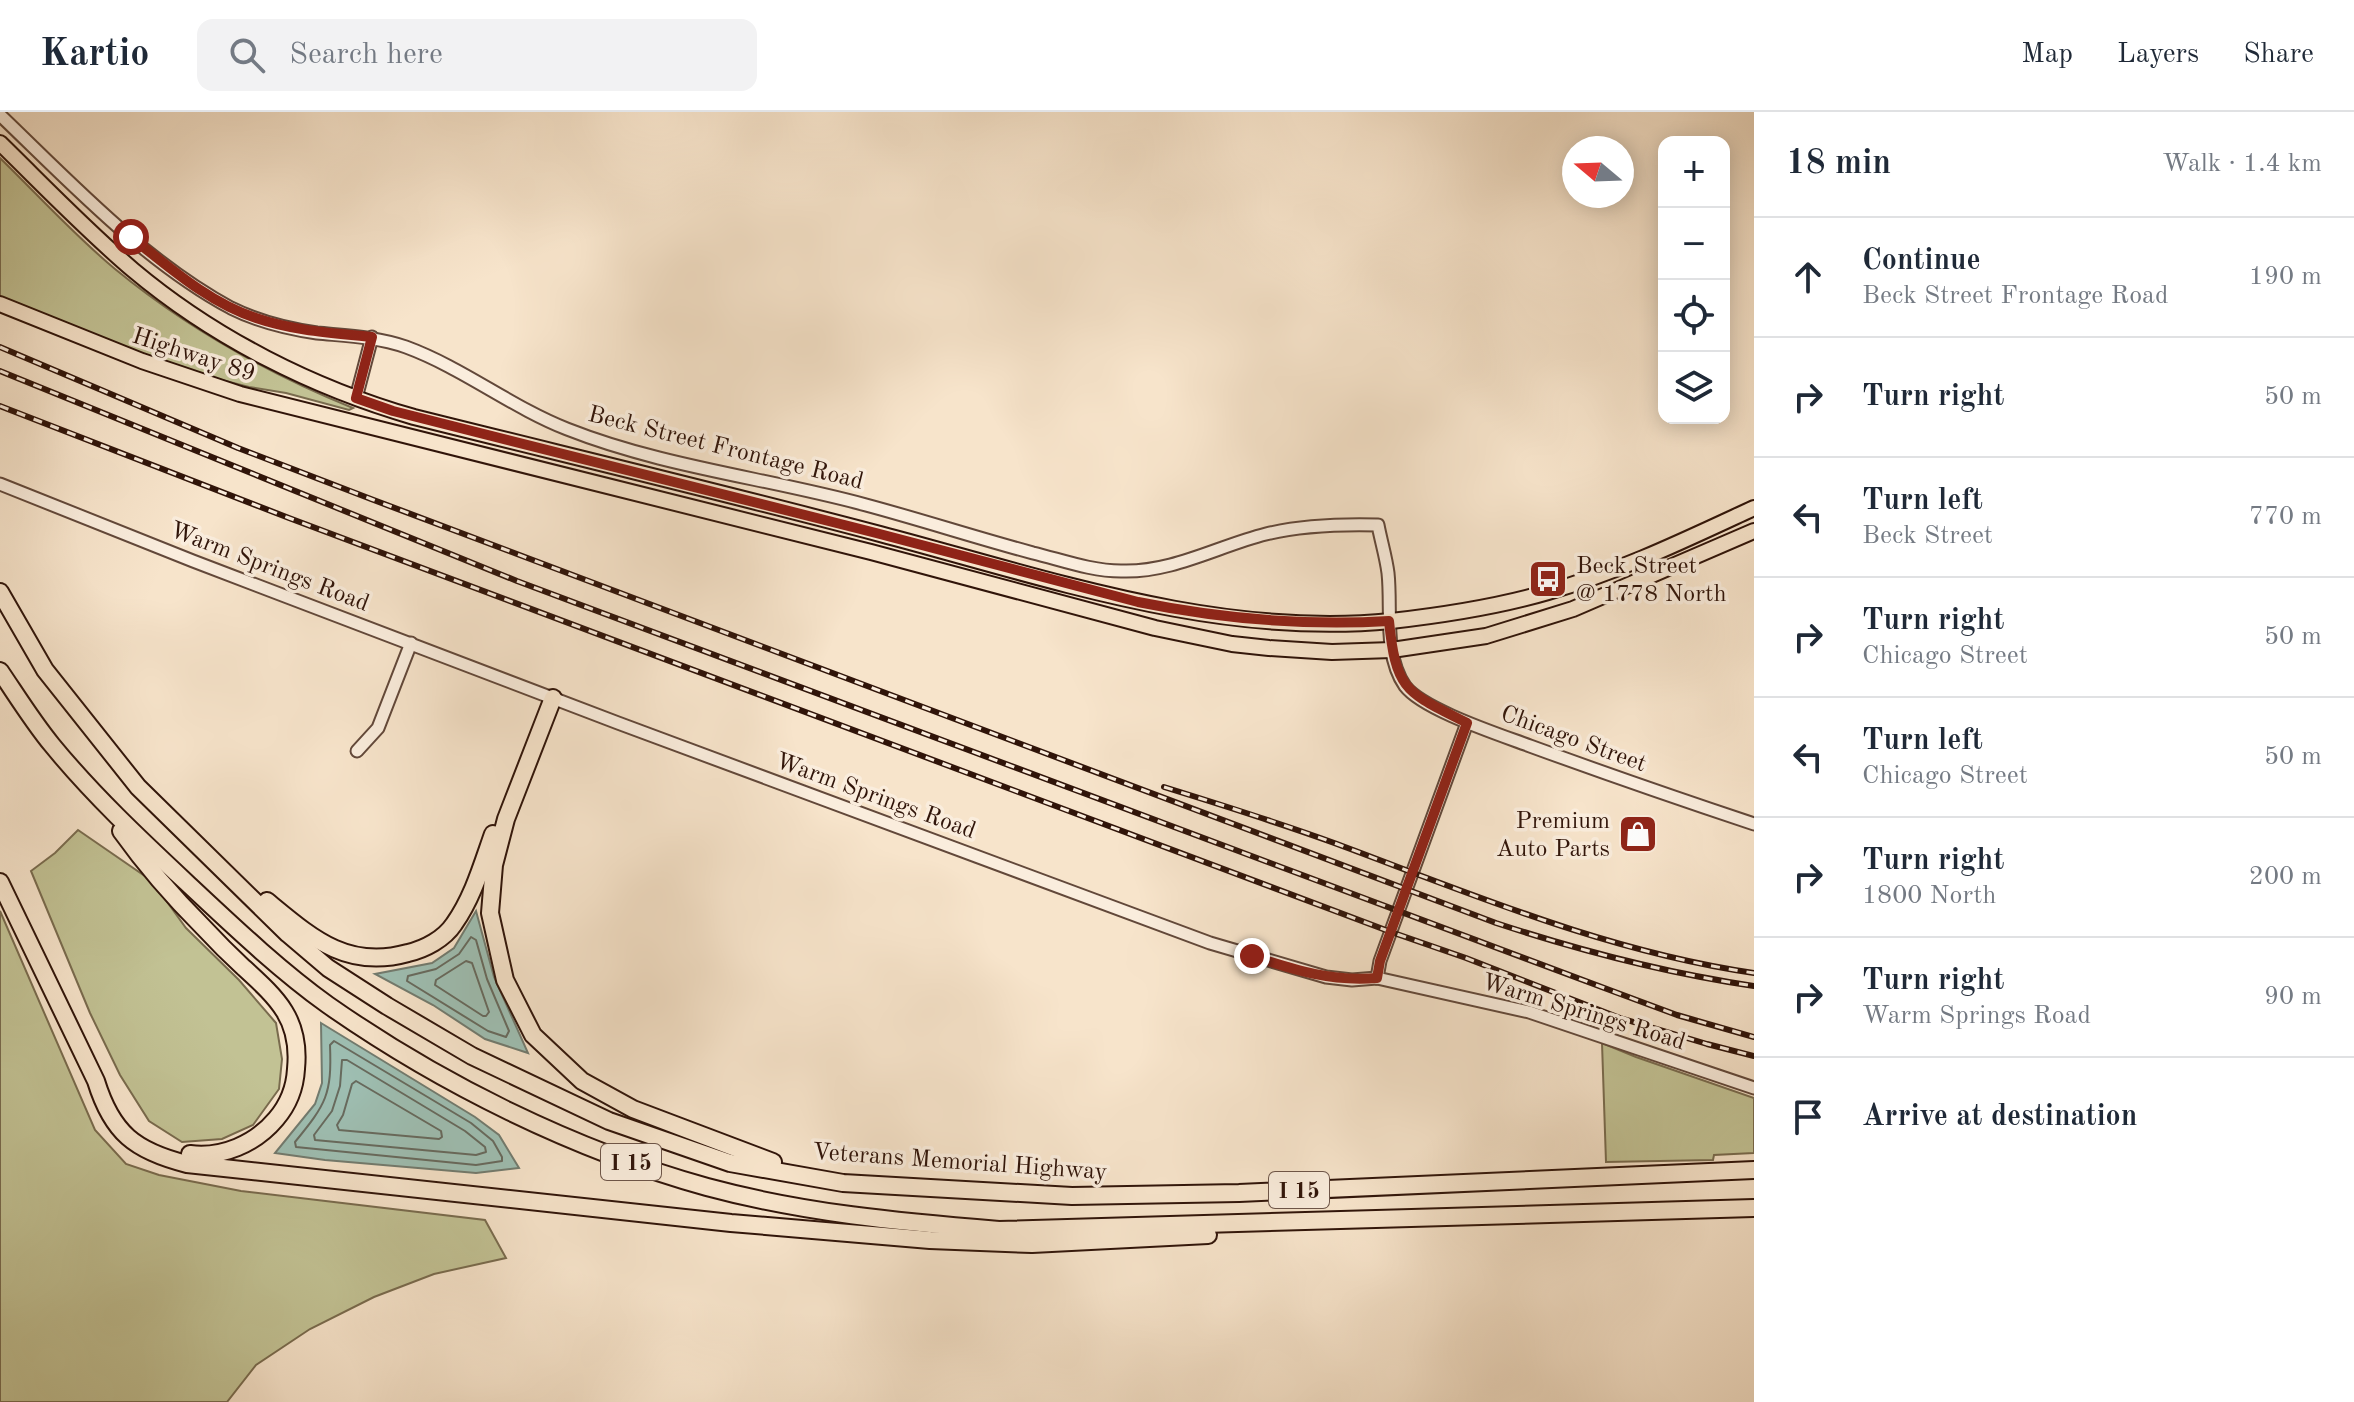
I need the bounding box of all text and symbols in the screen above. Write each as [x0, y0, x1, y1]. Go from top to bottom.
search box [197, 19, 757, 91]
icon: search [225, 33, 269, 77]
text: Kartio [40, 36, 149, 74]
text: Search here [289, 40, 443, 70]
text: Map [2021, 41, 2073, 69]
text: Layers [2117, 41, 2199, 69]
text: Share [2243, 41, 2314, 69]
north arrow [1562, 136, 1634, 208]
map controls [1658, 136, 1730, 424]
button: + [1658, 136, 1730, 208]
text: 18 min [1786, 147, 1891, 181]
text: Walk · 1.4 km [2162, 151, 2322, 177]
button: − [1658, 208, 1730, 280]
route start [113, 219, 149, 255]
text: Continue [1862, 246, 1981, 276]
icon: ahead [1786, 255, 1830, 299]
text: 190 m [2249, 264, 2322, 290]
button: locate [1658, 280, 1730, 352]
text: Beck Street Frontage Road [1862, 283, 2169, 309]
street label: Highway 89 [129, 325, 258, 387]
button: layers [1658, 352, 1730, 424]
icon: right [1786, 375, 1830, 419]
text: Turn right [1862, 382, 2004, 412]
text: 50 m [2264, 384, 2322, 410]
street label: Beck Street Frontage Road [585, 403, 866, 495]
text: Turn left [1862, 486, 1983, 516]
icon: left [1786, 495, 1830, 539]
text: 770 m [2249, 504, 2322, 530]
street label: Warm Springs Road [166, 519, 372, 617]
text: Beck Street [1862, 523, 1993, 549]
place label: Beck Street @ 1778 North [1576, 555, 1726, 607]
bus stop icon: Beck Street @ 1778 North [1527, 558, 1569, 600]
text: Turn right [1862, 606, 2004, 636]
icon: right [1786, 615, 1830, 659]
text: 50 m [2264, 624, 2322, 650]
text: Chicago Street [1862, 643, 2028, 669]
street label: Chicago Street [1497, 702, 1649, 777]
text: Turn left [1862, 726, 1983, 756]
icon: left [1786, 735, 1830, 779]
text: 50 m [2264, 744, 2322, 770]
street label: Warm Springs Road [772, 749, 979, 844]
text: Chicago Street [1862, 763, 2028, 789]
place label: Premium Auto Parts [1496, 810, 1610, 862]
shop icon: Premium Auto Parts [1617, 813, 1659, 855]
text: Turn right [1862, 846, 2004, 876]
icon: right [1786, 855, 1830, 899]
text: 200 m [2249, 864, 2322, 890]
text: 1800 North [1862, 883, 1996, 909]
route end [1234, 938, 1270, 974]
text: Turn right [1862, 966, 2004, 996]
street label: Warm Springs Road [1479, 971, 1688, 1055]
icon: right [1786, 975, 1830, 1019]
text: 90 m [2264, 984, 2322, 1010]
text: Warm Springs Road [1862, 1003, 2091, 1029]
icon: arrive [1786, 1095, 1830, 1139]
text: Arrive at destination [1862, 1102, 2137, 1132]
street label: Veterans Memorial Highway [812, 1141, 1108, 1185]
road number: I 15 [601, 1144, 661, 1180]
road number: I 15 [1269, 1172, 1329, 1208]

